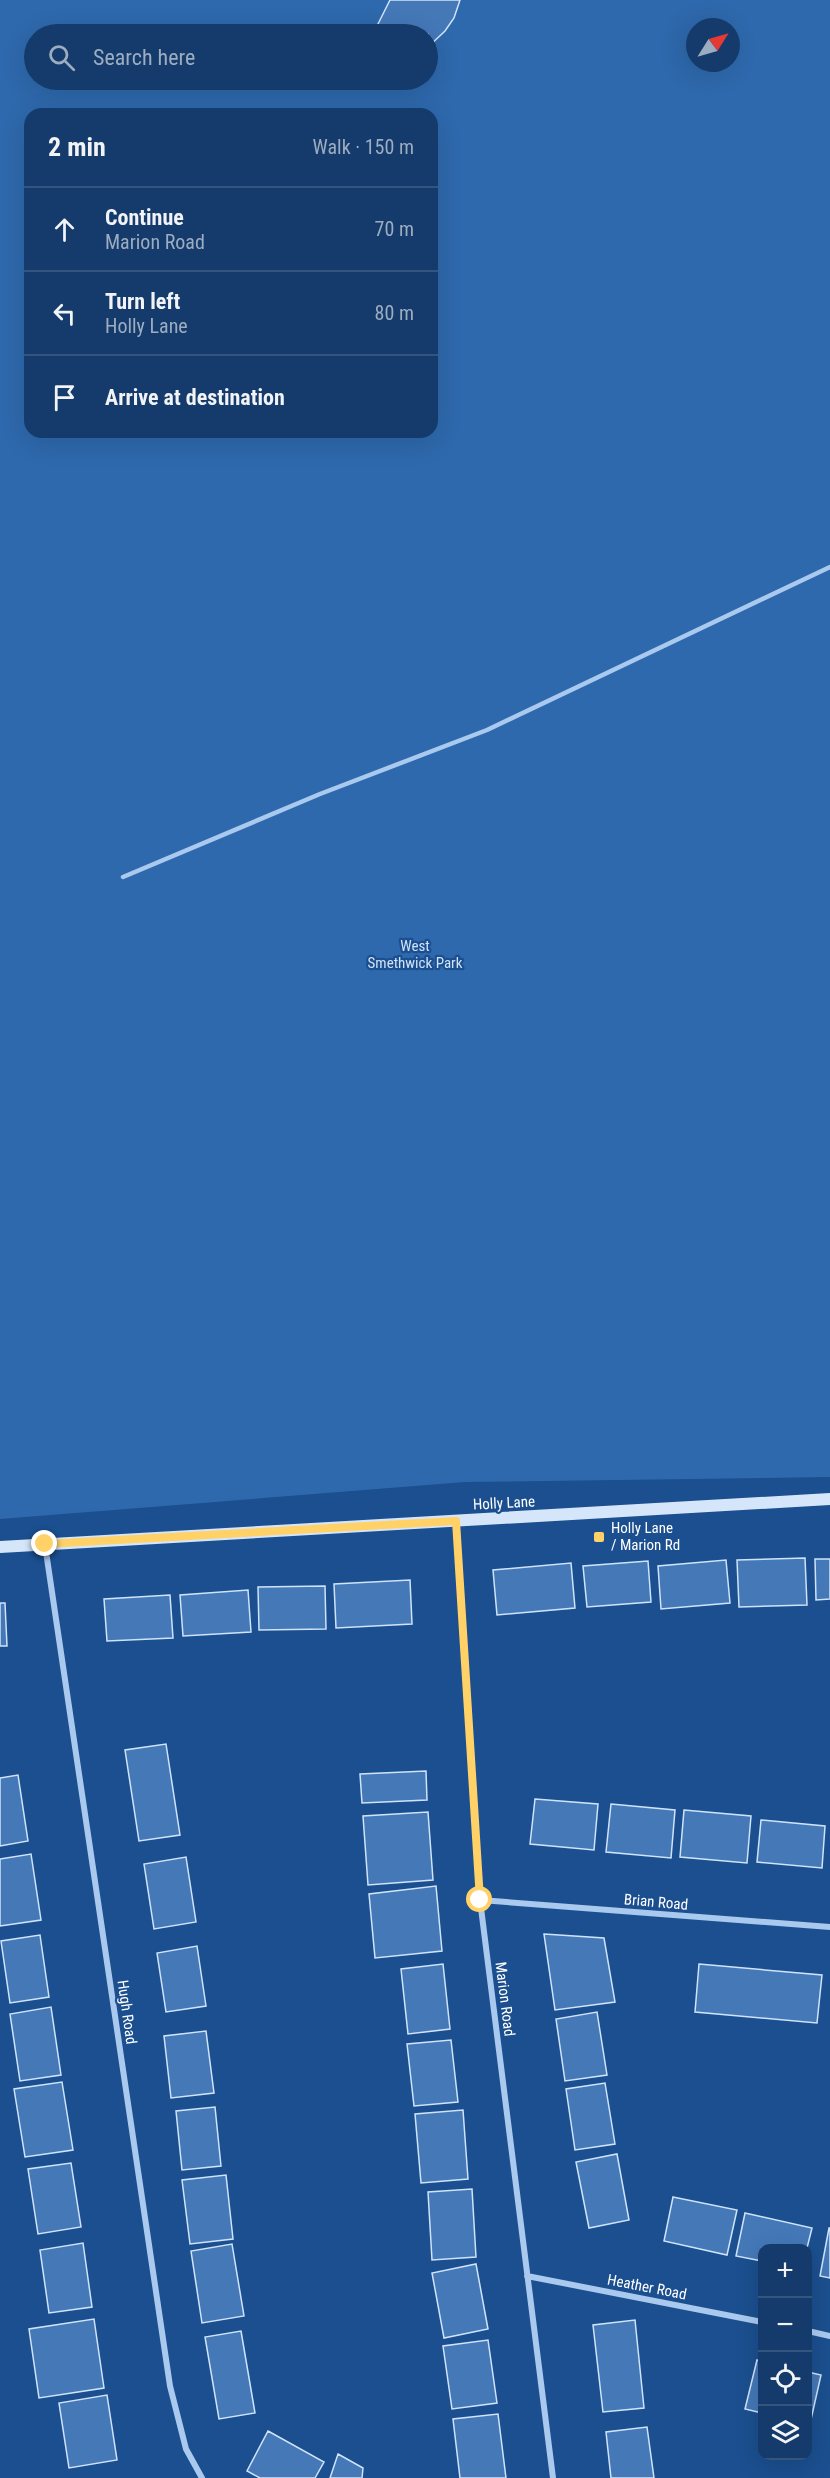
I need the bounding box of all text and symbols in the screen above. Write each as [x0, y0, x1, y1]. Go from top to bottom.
north arrow [686, 18, 740, 72]
search box [24, 24, 438, 90]
icon: search [45, 41, 78, 74]
text: Search here [93, 45, 195, 70]
text: 2 min [48, 132, 106, 162]
text: Walk · 150 m [313, 135, 414, 159]
text: Continue [105, 205, 184, 230]
icon: ahead [48, 213, 81, 246]
text: 70 m [375, 217, 414, 241]
text: Marion Road [105, 230, 205, 254]
text: Turn left [105, 289, 180, 314]
icon: left [48, 297, 81, 330]
text: 80 m [375, 301, 414, 325]
text: Holly Lane [105, 314, 188, 338]
icon: arrive [48, 381, 81, 414]
text: Arrive at destination [105, 385, 285, 410]
park label: West Smethwick Park [368, 937, 463, 972]
street label: Holly Lane [473, 1492, 535, 1514]
place label: Holly Lane / Marion Rd [611, 1519, 680, 1554]
route end [31, 1530, 57, 1556]
marker: Holly Lane / Marion Rd [592, 1530, 606, 1544]
route start [466, 1886, 492, 1912]
street label: Brian Road [623, 1890, 689, 1914]
street label: Marion Road [492, 1961, 518, 2037]
street label: Hugh Road [114, 1979, 140, 2045]
map controls [758, 2244, 812, 2460]
button: + [758, 2244, 812, 2298]
street label: Heather Road [606, 2270, 688, 2304]
button: − [758, 2298, 812, 2352]
button: locate [758, 2352, 812, 2406]
button: layers [758, 2406, 812, 2460]

